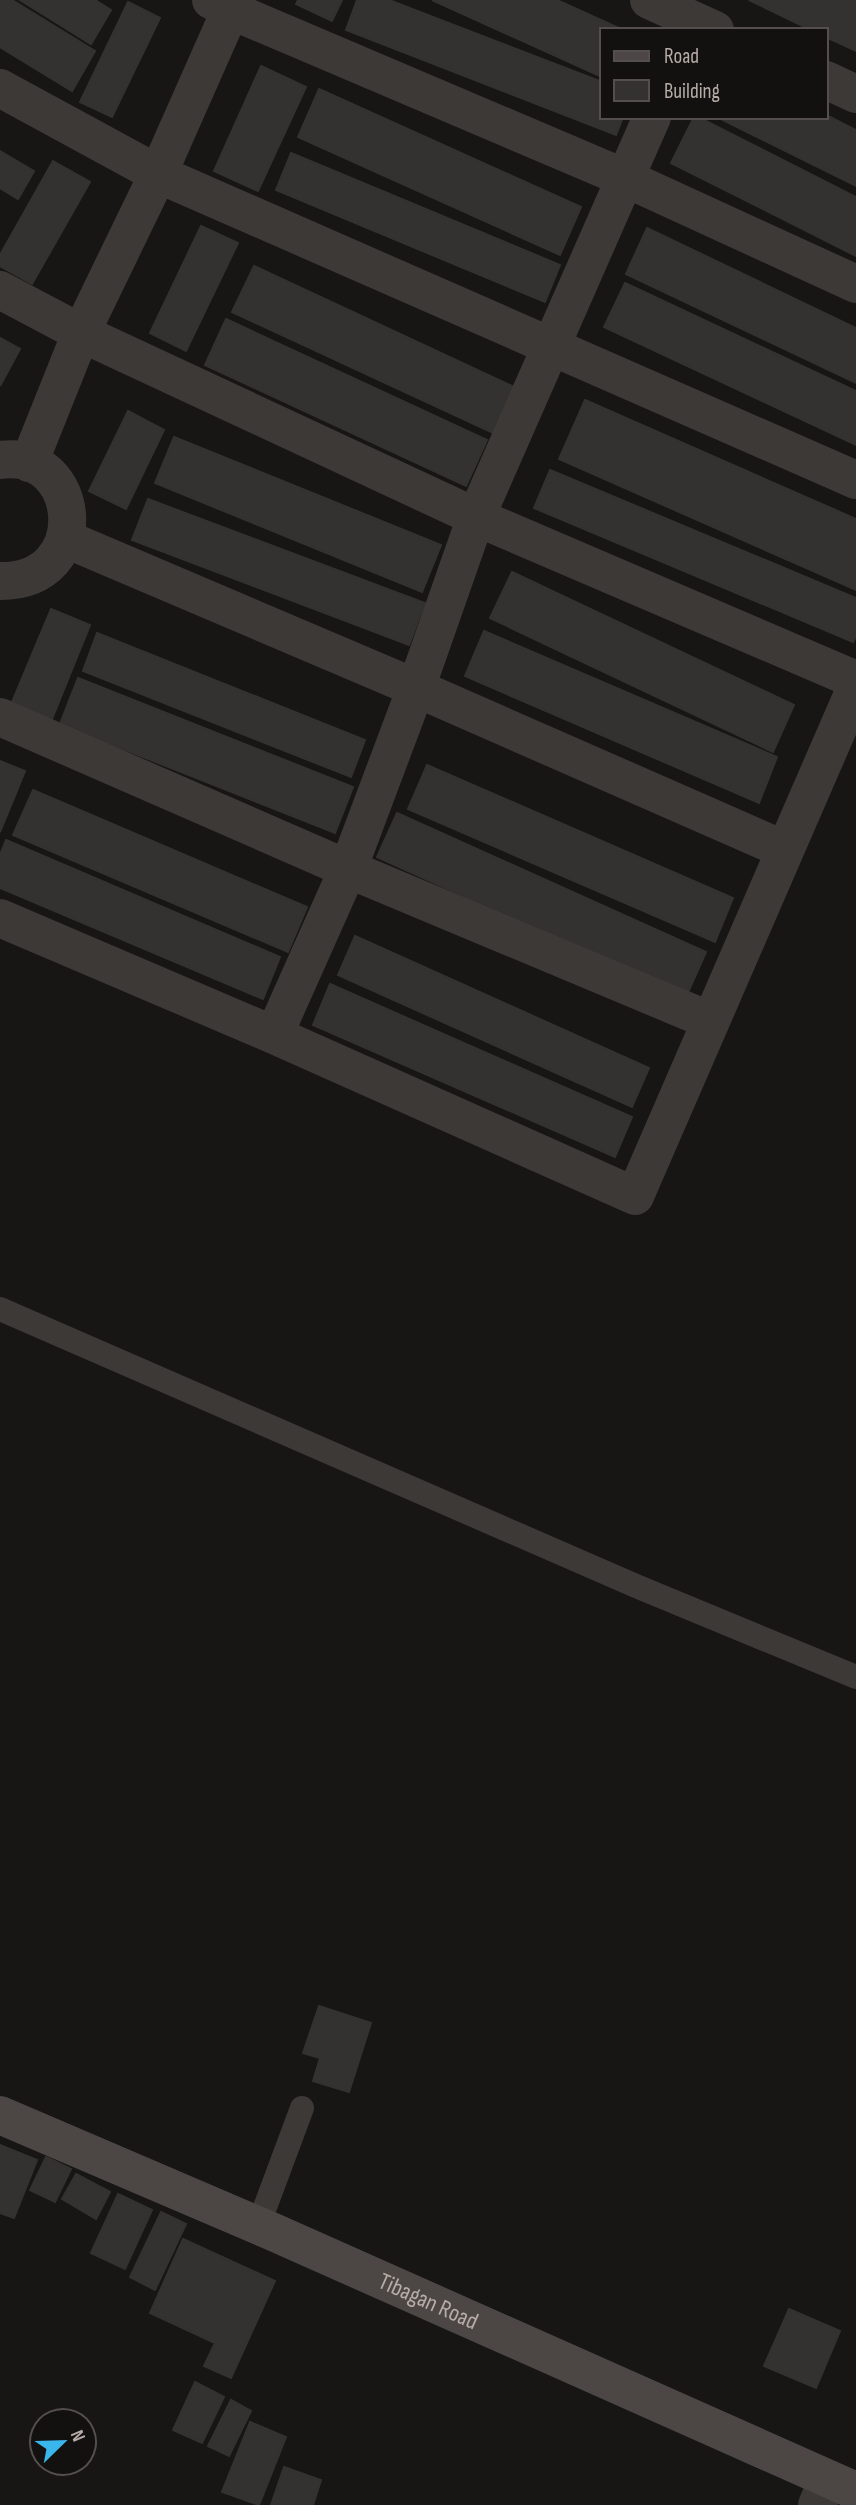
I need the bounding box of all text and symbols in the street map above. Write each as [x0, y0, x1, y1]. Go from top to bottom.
legend [600, 28, 828, 119]
text: Road [664, 44, 699, 69]
text: Building [664, 79, 720, 104]
street label: Tibagan Road [374, 2266, 483, 2336]
north arrow [28, 2407, 98, 2477]
text: N [65, 2427, 90, 2445]

